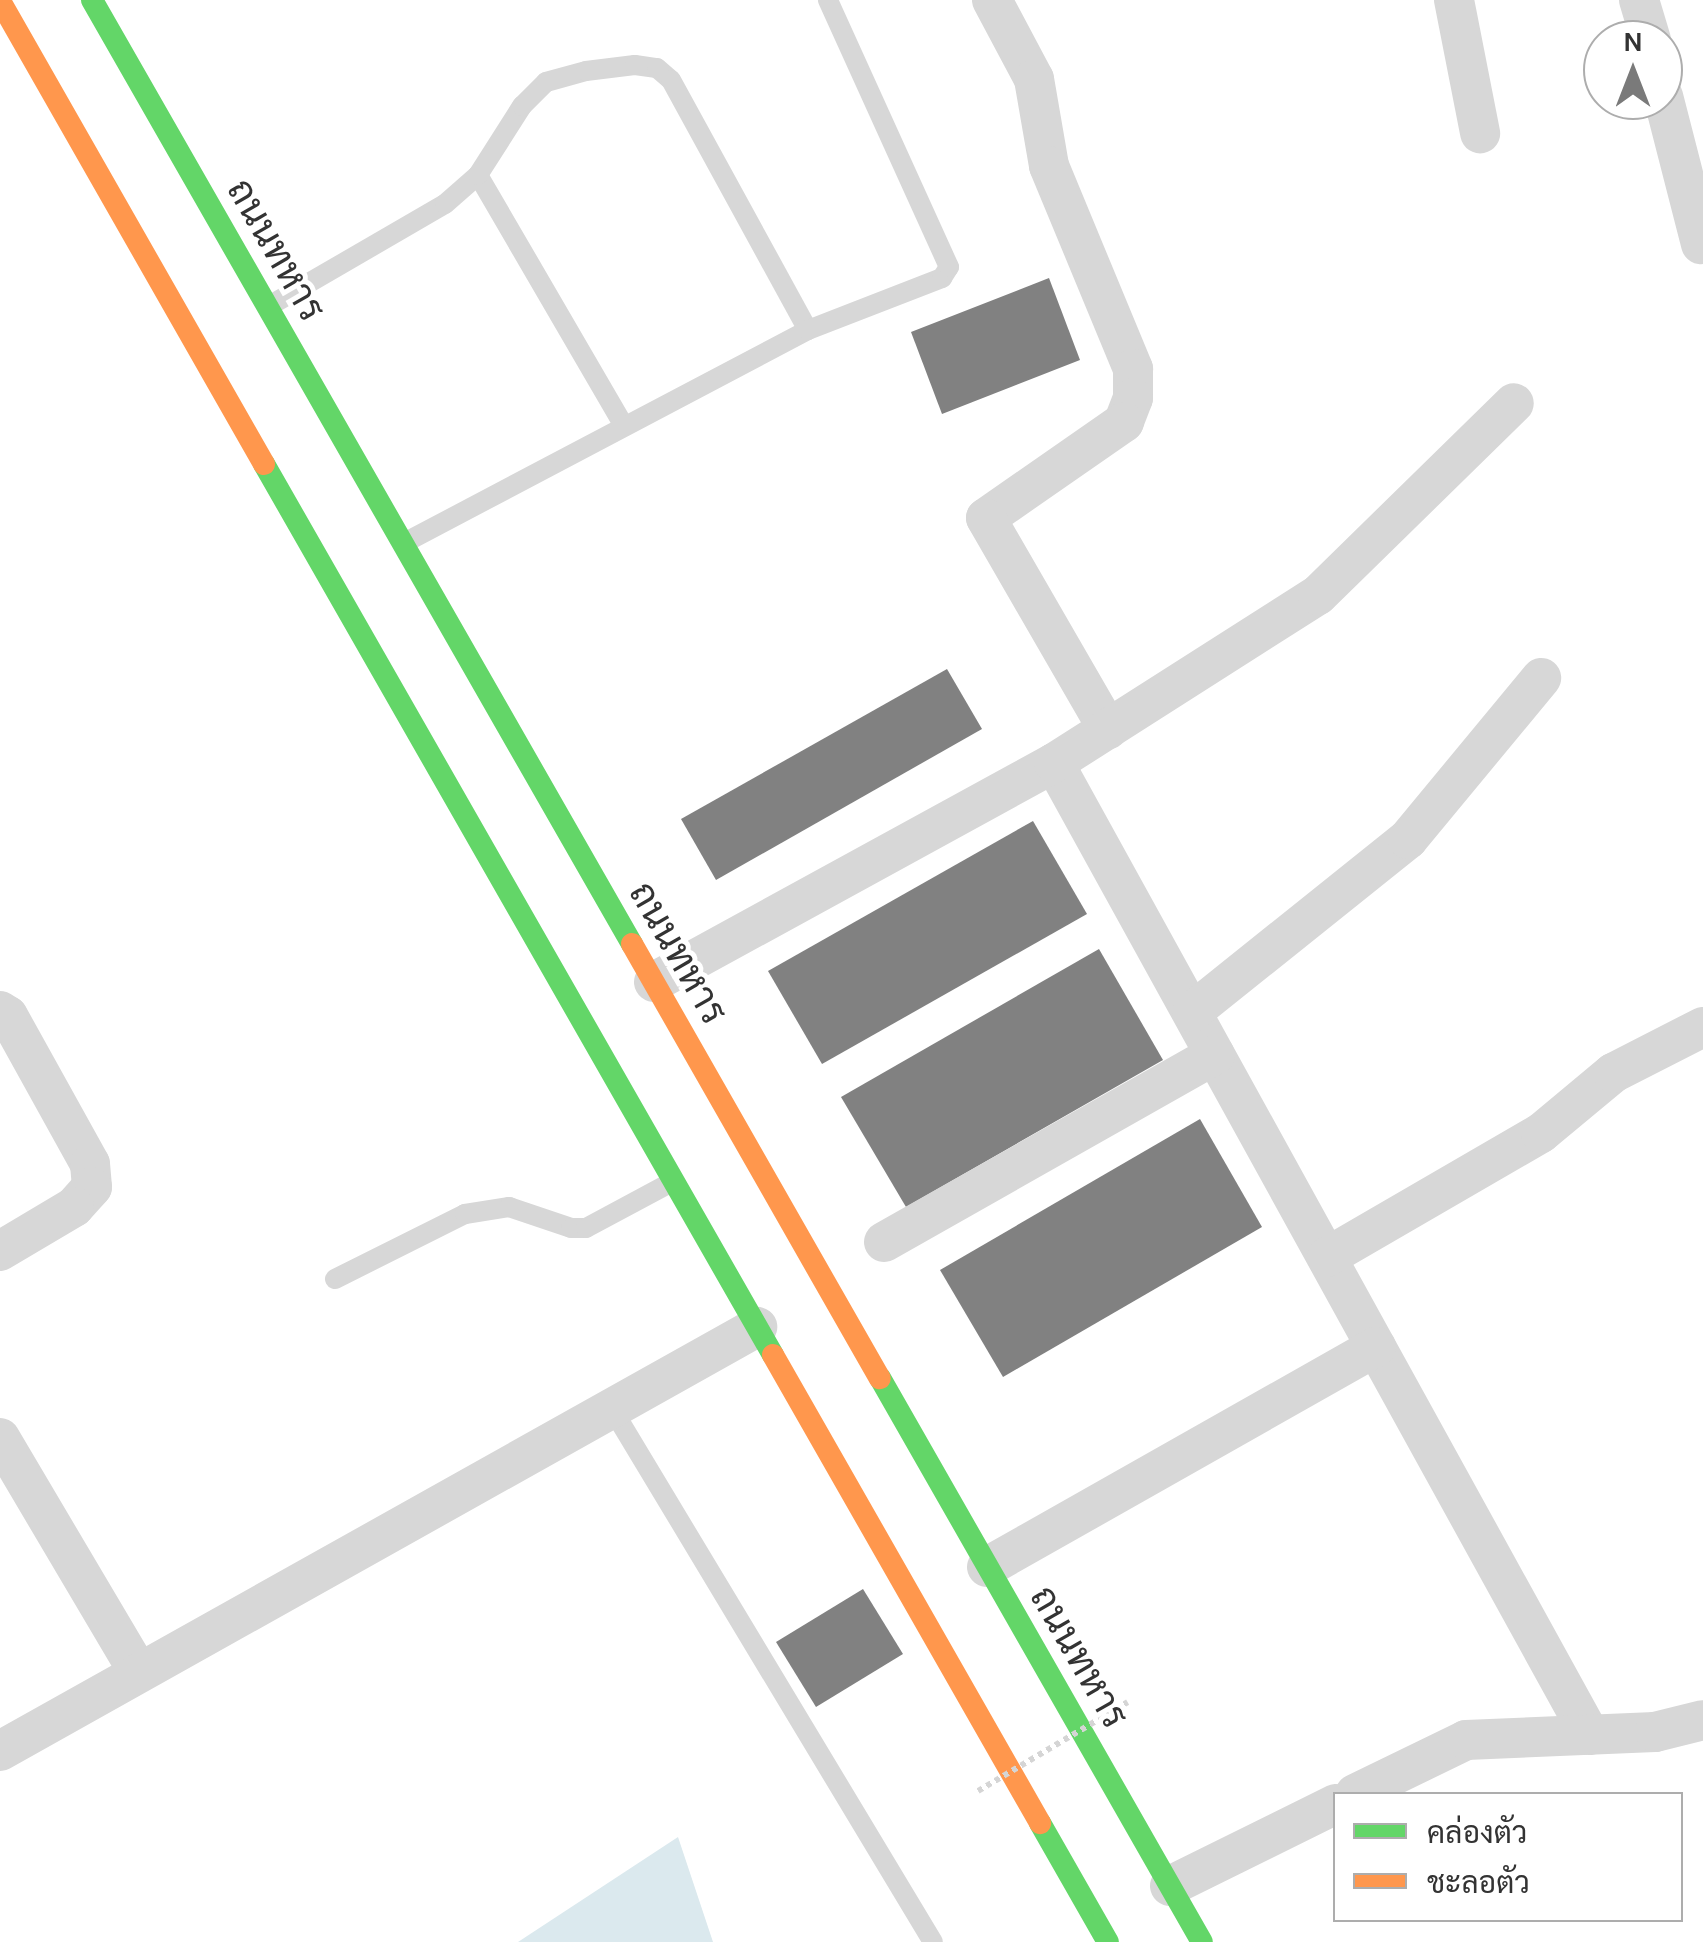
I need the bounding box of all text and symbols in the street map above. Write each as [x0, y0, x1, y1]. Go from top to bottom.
north arrow [1583, 20, 1683, 120]
text: N [1623, 25, 1643, 58]
street label: ถนนทหาร [217, 171, 335, 329]
street label: ถนนทหาร [619, 874, 737, 1032]
street label: ถนนทหาร [1020, 1578, 1138, 1736]
legend [1333, 1792, 1683, 1922]
text: คล่องตัว [1427, 1815, 1527, 1851]
text: ชะลอตัว [1427, 1865, 1530, 1901]

